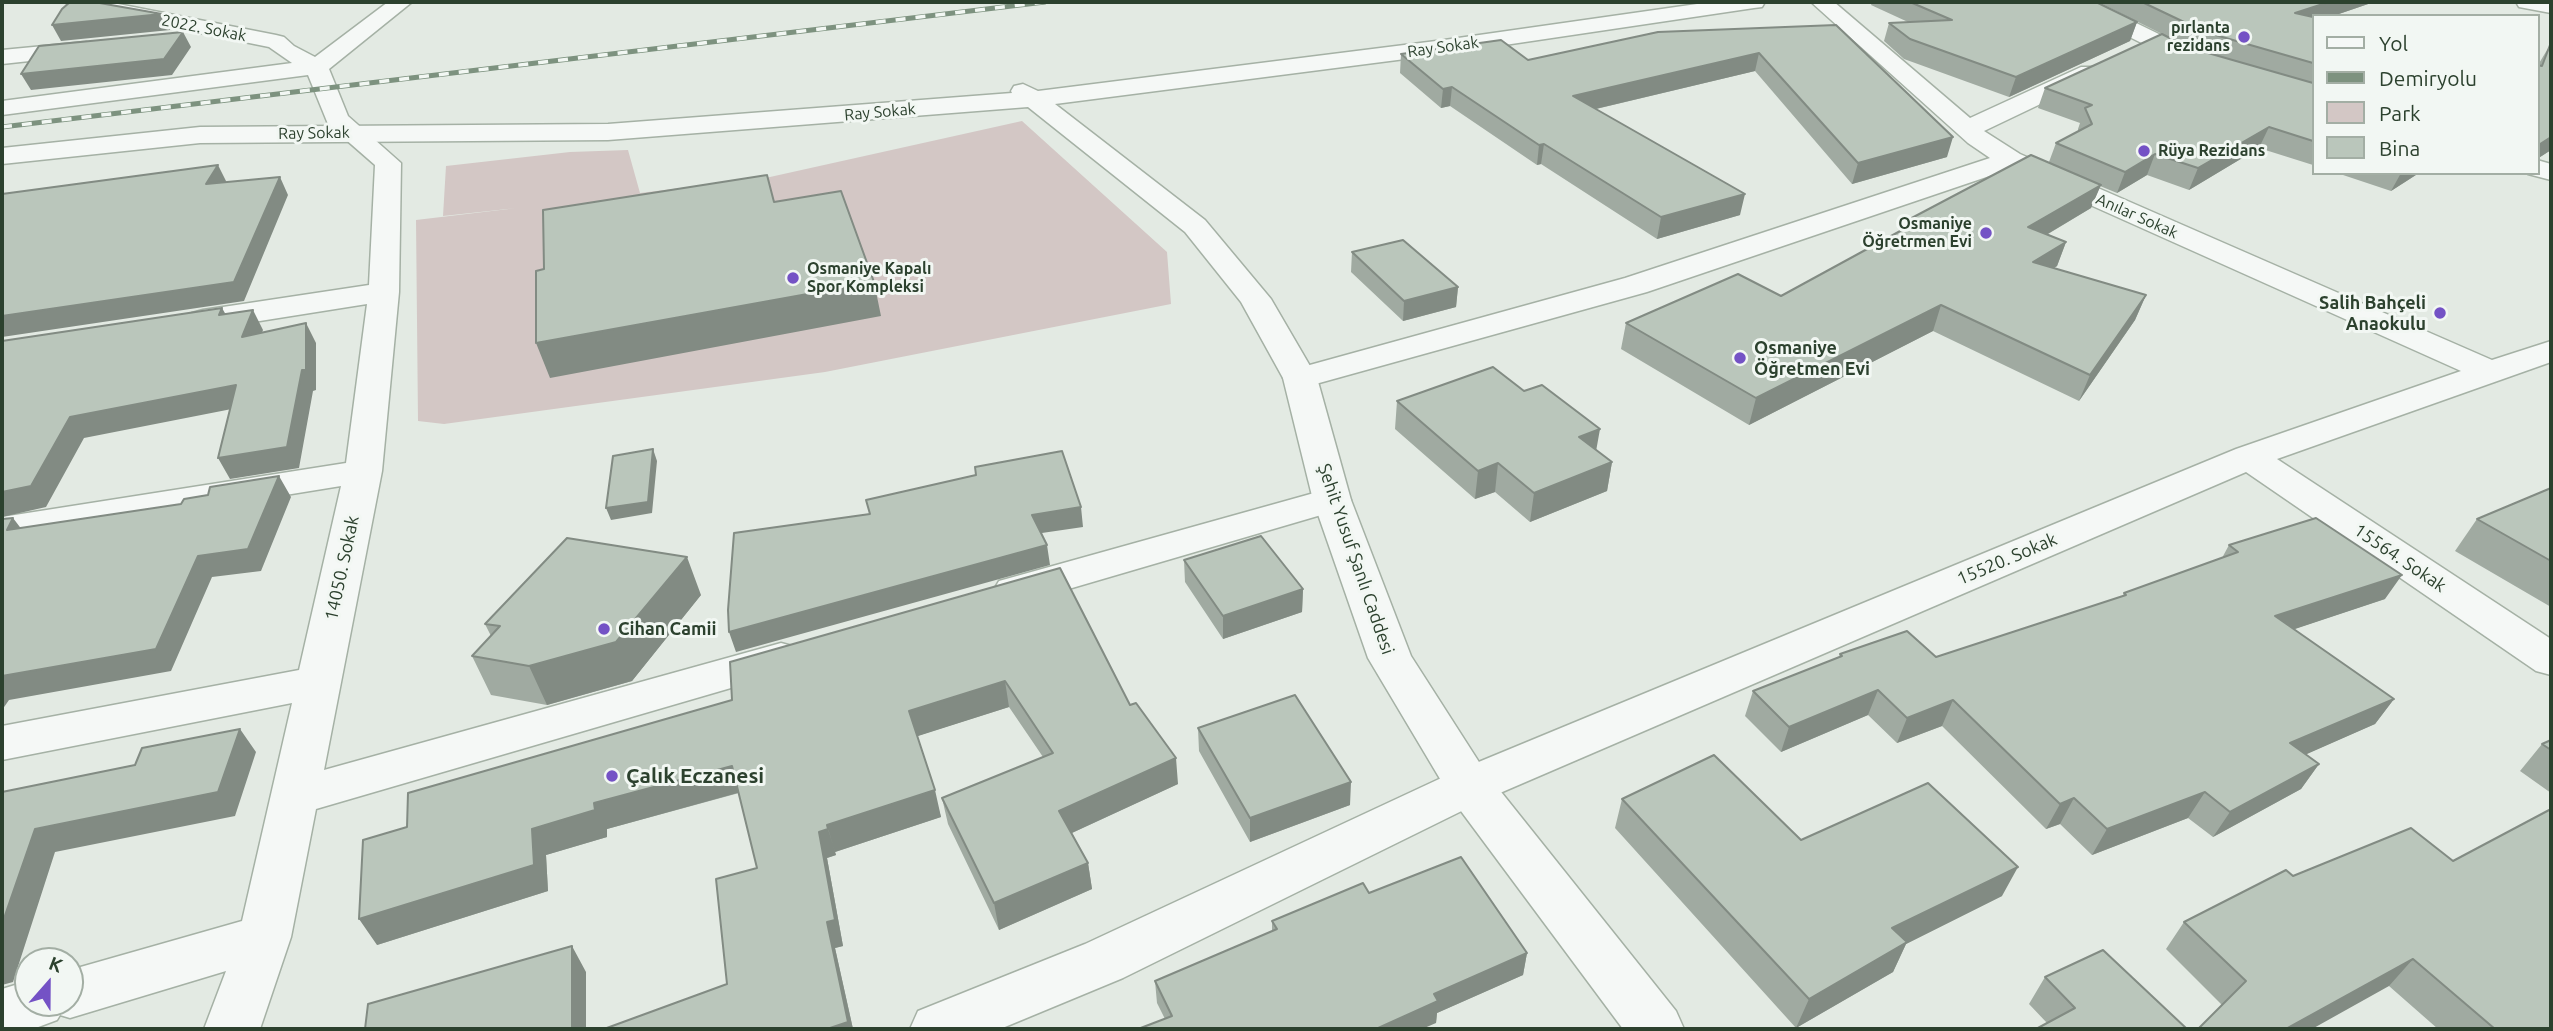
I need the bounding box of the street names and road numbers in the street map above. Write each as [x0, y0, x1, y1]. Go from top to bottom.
street label: 2022. Sokak [160, 10, 248, 46]
street label: Ray Sokak [1406, 33, 1480, 61]
street label: Ray Sokak [843, 99, 917, 125]
street label: Ray Sokak [278, 123, 350, 143]
street label: Anılar Sokak [2093, 189, 2181, 243]
street label: Şehit Yusuf Şanlı Caddesi [1313, 461, 1399, 657]
street label: 14050. Sokak [320, 514, 364, 622]
street label: 15564. Sokak [2350, 519, 2450, 597]
street label: 15520. Sokak [1954, 528, 2060, 590]

